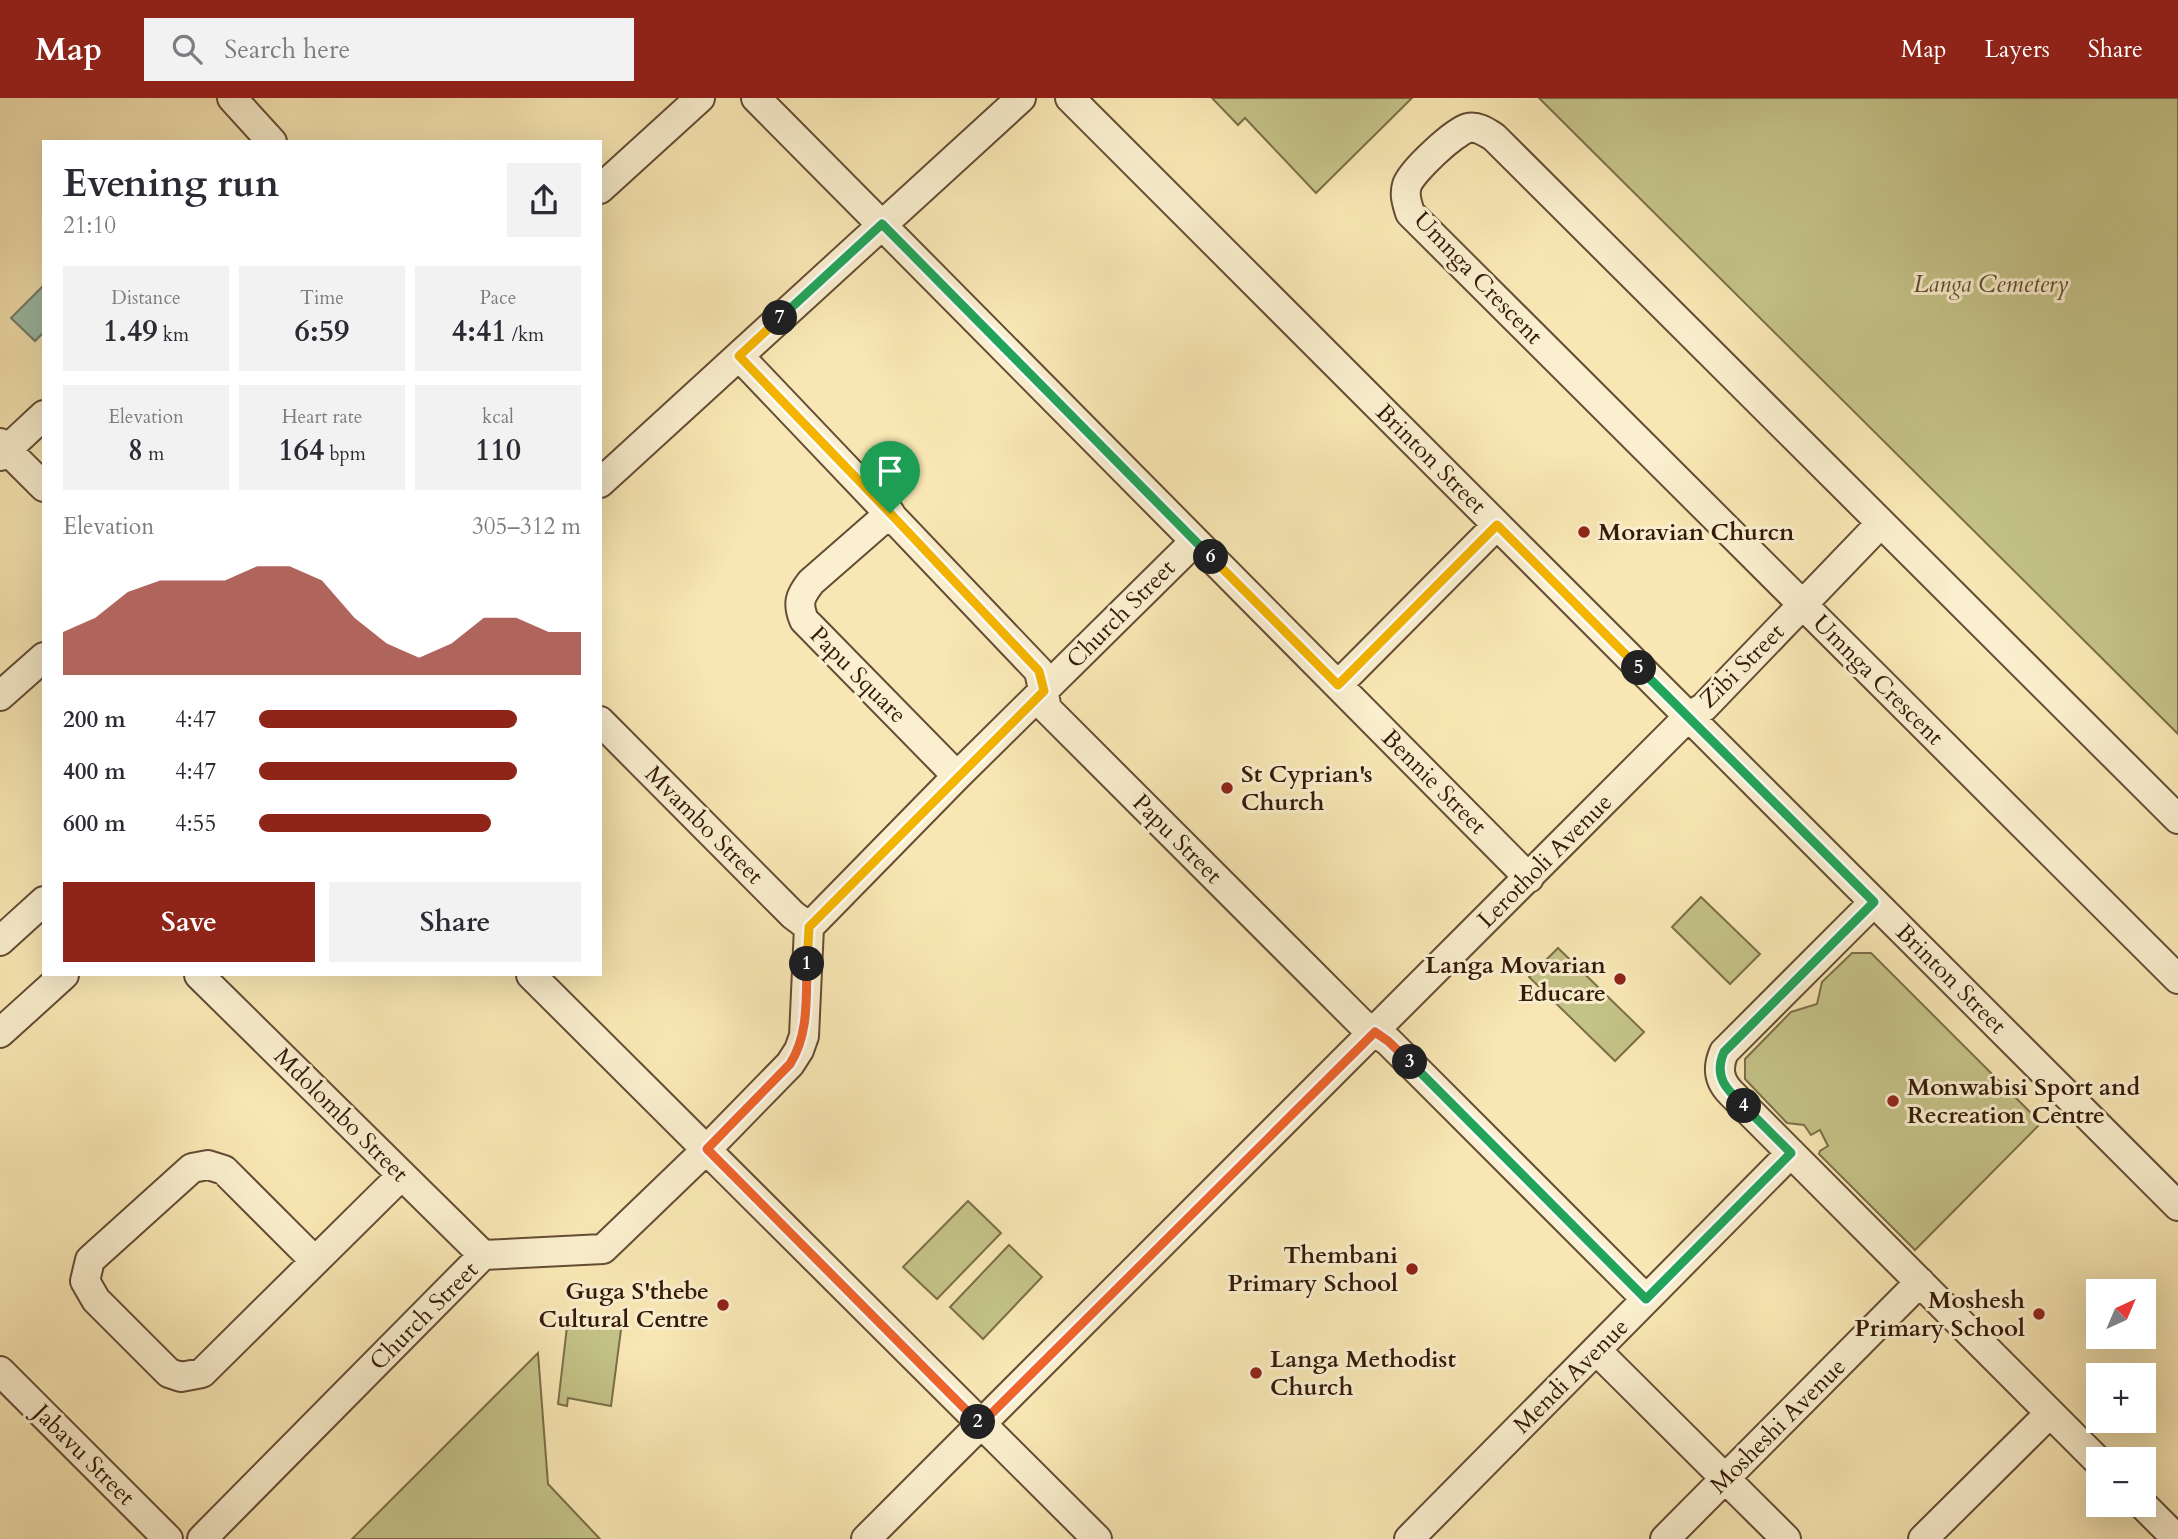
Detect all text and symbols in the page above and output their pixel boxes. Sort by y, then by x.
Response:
search box [144,18,634,81]
text: Map [35,27,102,72]
icon: search [168,30,206,68]
text: Search here [224,32,350,67]
text: Map [1901,33,1947,66]
text: Layers [1985,33,2050,66]
text: Share [2088,33,2143,66]
text: Evening run [63,158,279,210]
button: share [507,163,581,237]
street label: Umnga Crescent [1406,204,1550,352]
text: 21:10 [63,210,116,241]
park label: Langa Cemetery [1914,268,2069,301]
text: Distance [111,285,181,311]
text: Time [300,285,344,311]
text: Pace [480,285,516,311]
pin: 7 [762,300,798,336]
text: 7 [775,304,784,330]
text: 1.49 [103,311,158,352]
text: 6:59 [295,311,349,352]
text: 4:41 [452,311,507,352]
text: km [158,322,189,348]
text: /km [507,322,544,348]
street label: Brinton Street [1368,396,1494,522]
text: Elevation [108,404,184,430]
text: Heart rate [282,404,362,430]
text: kcal [482,404,514,430]
text: 8 [128,430,143,471]
text: 164 [278,430,324,471]
text: 110 [475,430,521,471]
text: m [143,441,164,467]
text: bpm [324,441,366,467]
pin [860,441,920,513]
icon: arrive [871,452,909,490]
text: Elevation [63,511,154,542]
text: 305–312 m [472,511,581,542]
place label: Moravian Churcn [1598,516,1795,549]
marker: Moravian Churcn [1576,524,1592,540]
pin: 6 [1194,540,1228,574]
text: 6 [1206,543,1215,569]
street label: Church Street [1059,552,1183,676]
street label: Umnga Crescent [1805,607,1951,753]
street label: Zibi Street [1692,616,1792,716]
street label: Papu Square [802,619,914,731]
pin: 5 [1622,650,1656,686]
text: 5 [1634,654,1643,680]
text: 200 m [63,704,126,735]
text: 4:47 [175,704,216,735]
street label: Bennie Street [1374,722,1494,842]
text: 400 m [63,756,126,787]
text: 4:47 [175,756,216,787]
street label: Mvambo Street [637,758,771,892]
place label: St Cyprian's Church [1241,758,1373,819]
marker: St Cyprian's Church [1219,780,1235,796]
street label: Lerotholi Avenue [1470,786,1620,936]
street label: Papu Street [1125,787,1230,892]
text: 600 m [63,808,126,839]
text: 4:55 [175,808,216,839]
button: Save [63,882,315,962]
button: Share [329,882,581,962]
street label: Brinton Street [1888,916,2014,1042]
pin: 1 [790,946,824,982]
place label: Langa Movarian Educare [1425,949,1607,1010]
text: 1 [802,950,811,976]
marker: Langa Movarian Educare [1612,971,1628,987]
street label: Mdolombo Street [266,1040,416,1190]
pin: 3 [1392,1044,1428,1080]
text: 3 [1405,1048,1414,1074]
place label: Monwabisi Sport and Recreation Centre [1907,1071,2140,1132]
pin: 4 [1726,1088,1762,1124]
text: 4 [1739,1092,1748,1118]
marker: Monwabisi Sport and Recreation Centre [1885,1093,1901,1109]
place label: Thembani Primary School [1227,1239,1398,1300]
street label: Church Street [362,1254,486,1378]
marker: Thembani Primary School [1404,1261,1420,1277]
place label: Guga S'thebe Cultural Centre [539,1275,709,1336]
north arrow [2086,1279,2156,1349]
map controls [2086,1279,2156,1517]
place label: Moshesh Primary School [1854,1284,2025,1345]
marker: Guga S'thebe Cultural Centre [715,1297,731,1313]
marker: Moshesh Primary School [2031,1306,2047,1322]
street label: Mendi Avenue [1506,1311,1636,1441]
place label: Langa Methodist Church [1270,1343,1456,1404]
street label: Mosheshi Avenue [1703,1351,1853,1501]
button: + [2086,1363,2156,1433]
marker: Langa Methodist Church [1248,1365,1264,1381]
street label: Jabavu Street [24,1395,142,1513]
pin: 2 [960,1404,996,1440]
text: 2 [973,1408,982,1434]
button: − [2086,1447,2156,1517]

